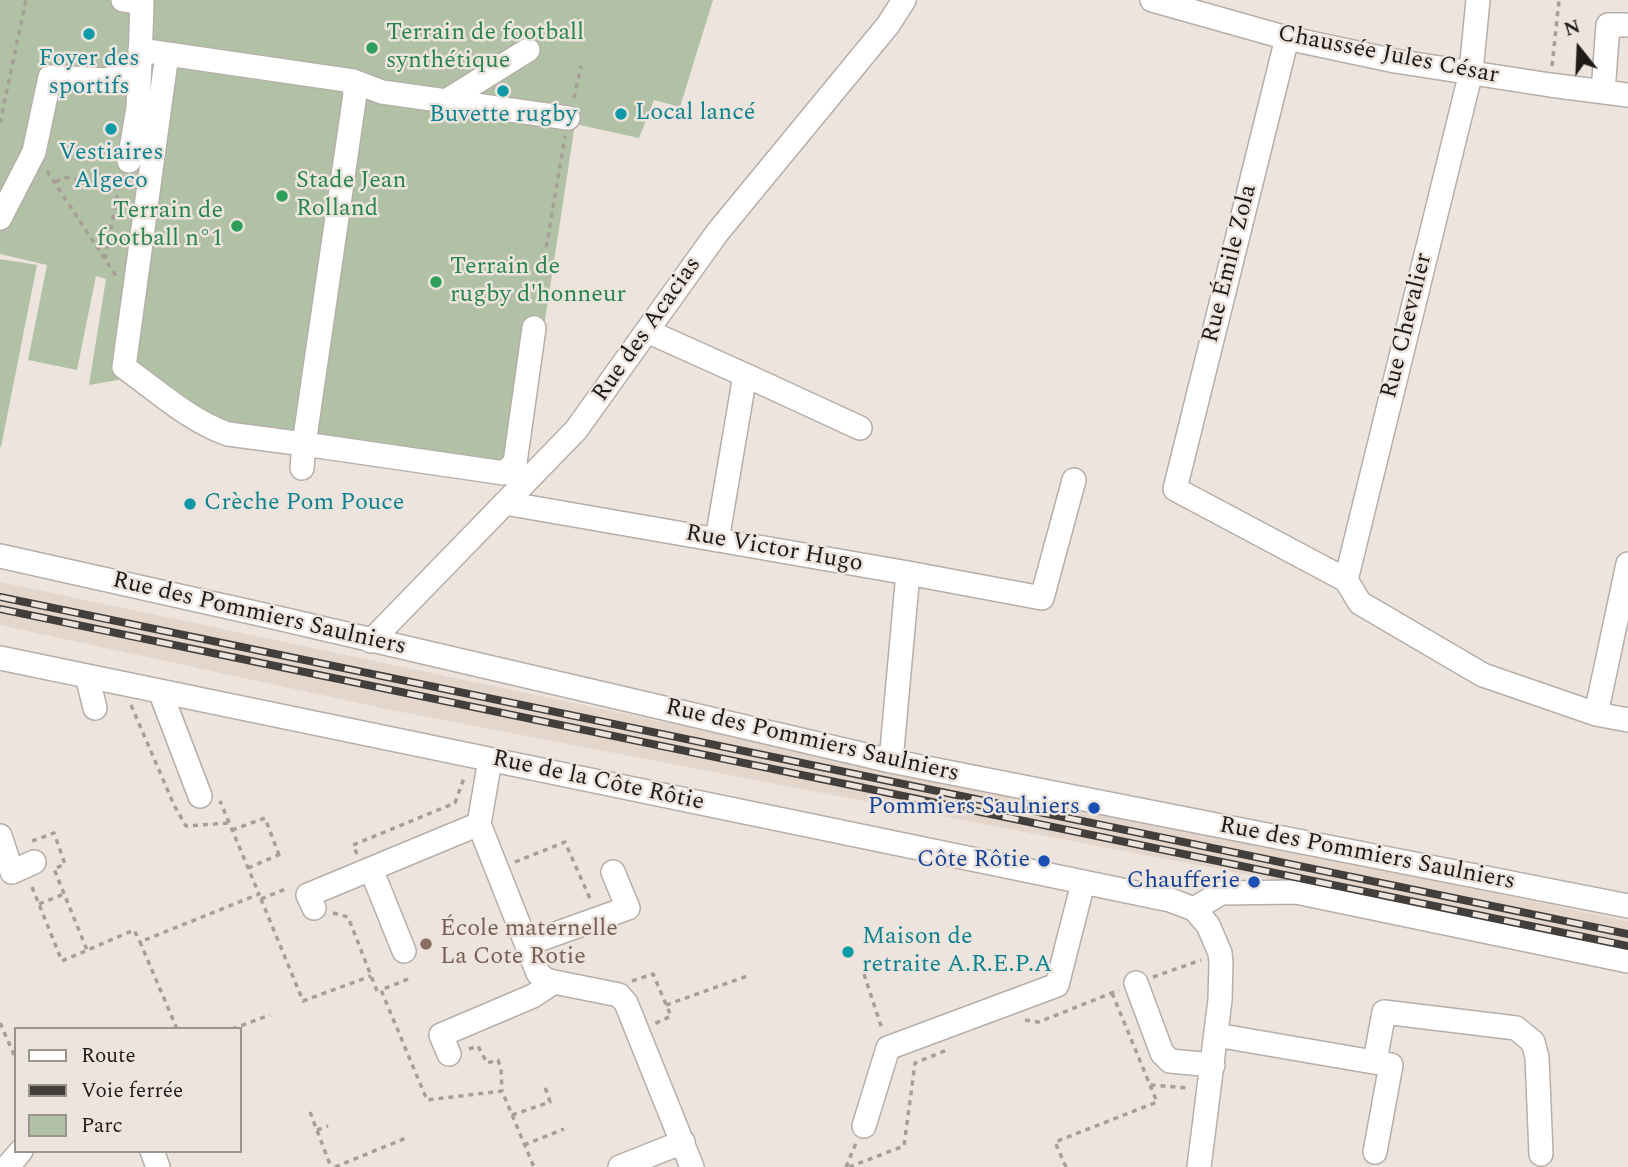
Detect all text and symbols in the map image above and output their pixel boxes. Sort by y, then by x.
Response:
text: N [1560,12,1584,45]
north arrow [1544,14,1614,84]
place label: Terrain de football synthétique [386,20,584,76]
street label: Chaussée Jules César [1275,20,1501,92]
marker: Foyer des sportifs [81,26,97,42]
marker: Terrain de football synthétique [364,40,380,56]
place label: Foyer des sportifs [38,46,140,102]
marker: Buvette rugby [495,83,511,99]
place label: Local lancé [635,100,755,128]
place label: Buvette rugby [429,102,577,130]
marker: Local lancé [613,106,629,122]
marker: Vestiaires Algeco [103,121,119,137]
place label: Vestiaires Algeco [58,140,164,196]
place label: Stade Jean Rolland [296,168,407,224]
street label: Rue Émile Zola [1197,182,1265,346]
marker: Stade Jean Rolland [274,188,290,204]
place label: Terrain de football n°1 [97,198,223,254]
marker: Terrain de football n°1 [229,218,245,234]
street label: Rue Chevalier [1376,250,1440,402]
street label: Rue des Acacias [587,252,709,408]
place label: Terrain de rugby d'honneur [450,254,626,310]
marker: Terrain de rugby d'honneur [428,274,444,290]
place label: Crèche Pom Pouce [204,490,404,518]
marker: Crèche Pom Pouce [182,496,198,512]
street label: Rue Victor Hugo [683,520,865,580]
street label: Rue des Pommiers Saulniers [109,567,409,663]
street label: Rue des Pommiers Saulniers [662,694,962,790]
street label: Rue de la Côte Rôtie [490,745,706,819]
place label: Pommiers Saulniers [868,794,1080,822]
marker: Pommiers Saulniers [1086,800,1102,816]
street label: Rue des Pommiers Saulniers [1217,812,1517,898]
place label: Côte Rôtie [917,847,1030,875]
marker: Côte Rôtie [1036,853,1052,869]
place label: Chaufferie [1127,868,1240,896]
marker: Chaufferie [1246,874,1262,890]
place label: École maternelle La Cote Rotie [440,916,618,972]
place label: Maison de retraite A.R.E.P.A [862,924,1052,980]
marker: École maternelle La Cote Rotie [418,936,434,952]
marker: Maison de retraite A.R.E.P.A [840,944,856,960]
legend [14,1027,242,1153]
text: Route [81,1040,136,1072]
text: Voie ferrée [81,1075,183,1107]
text: Parc [81,1110,123,1142]

